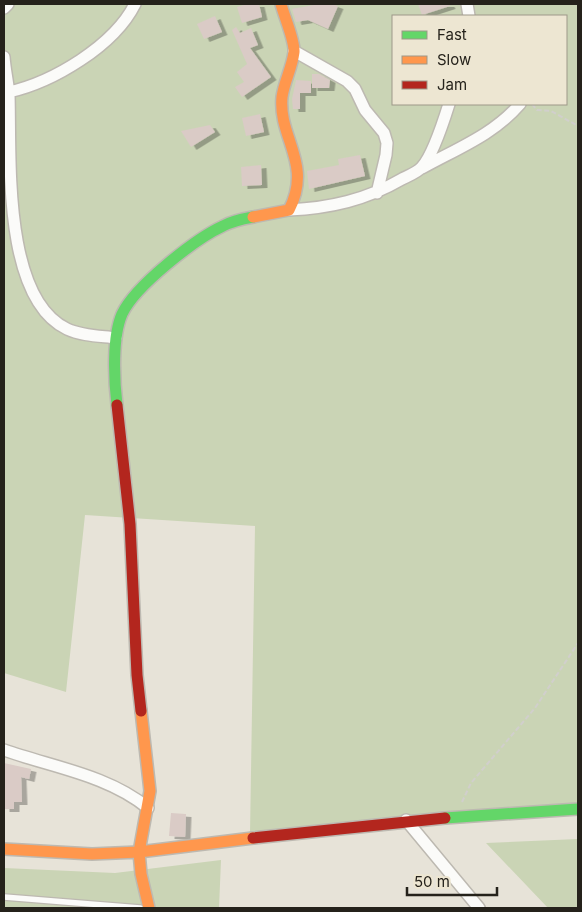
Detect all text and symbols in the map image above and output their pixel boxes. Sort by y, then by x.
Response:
legend [392,15,567,105]
text: Fast [437,25,467,44]
text: Slow [437,50,471,69]
text: Jam [437,75,467,94]
scale bar [407,864,497,896]
text: 50 m [414,872,450,891]

